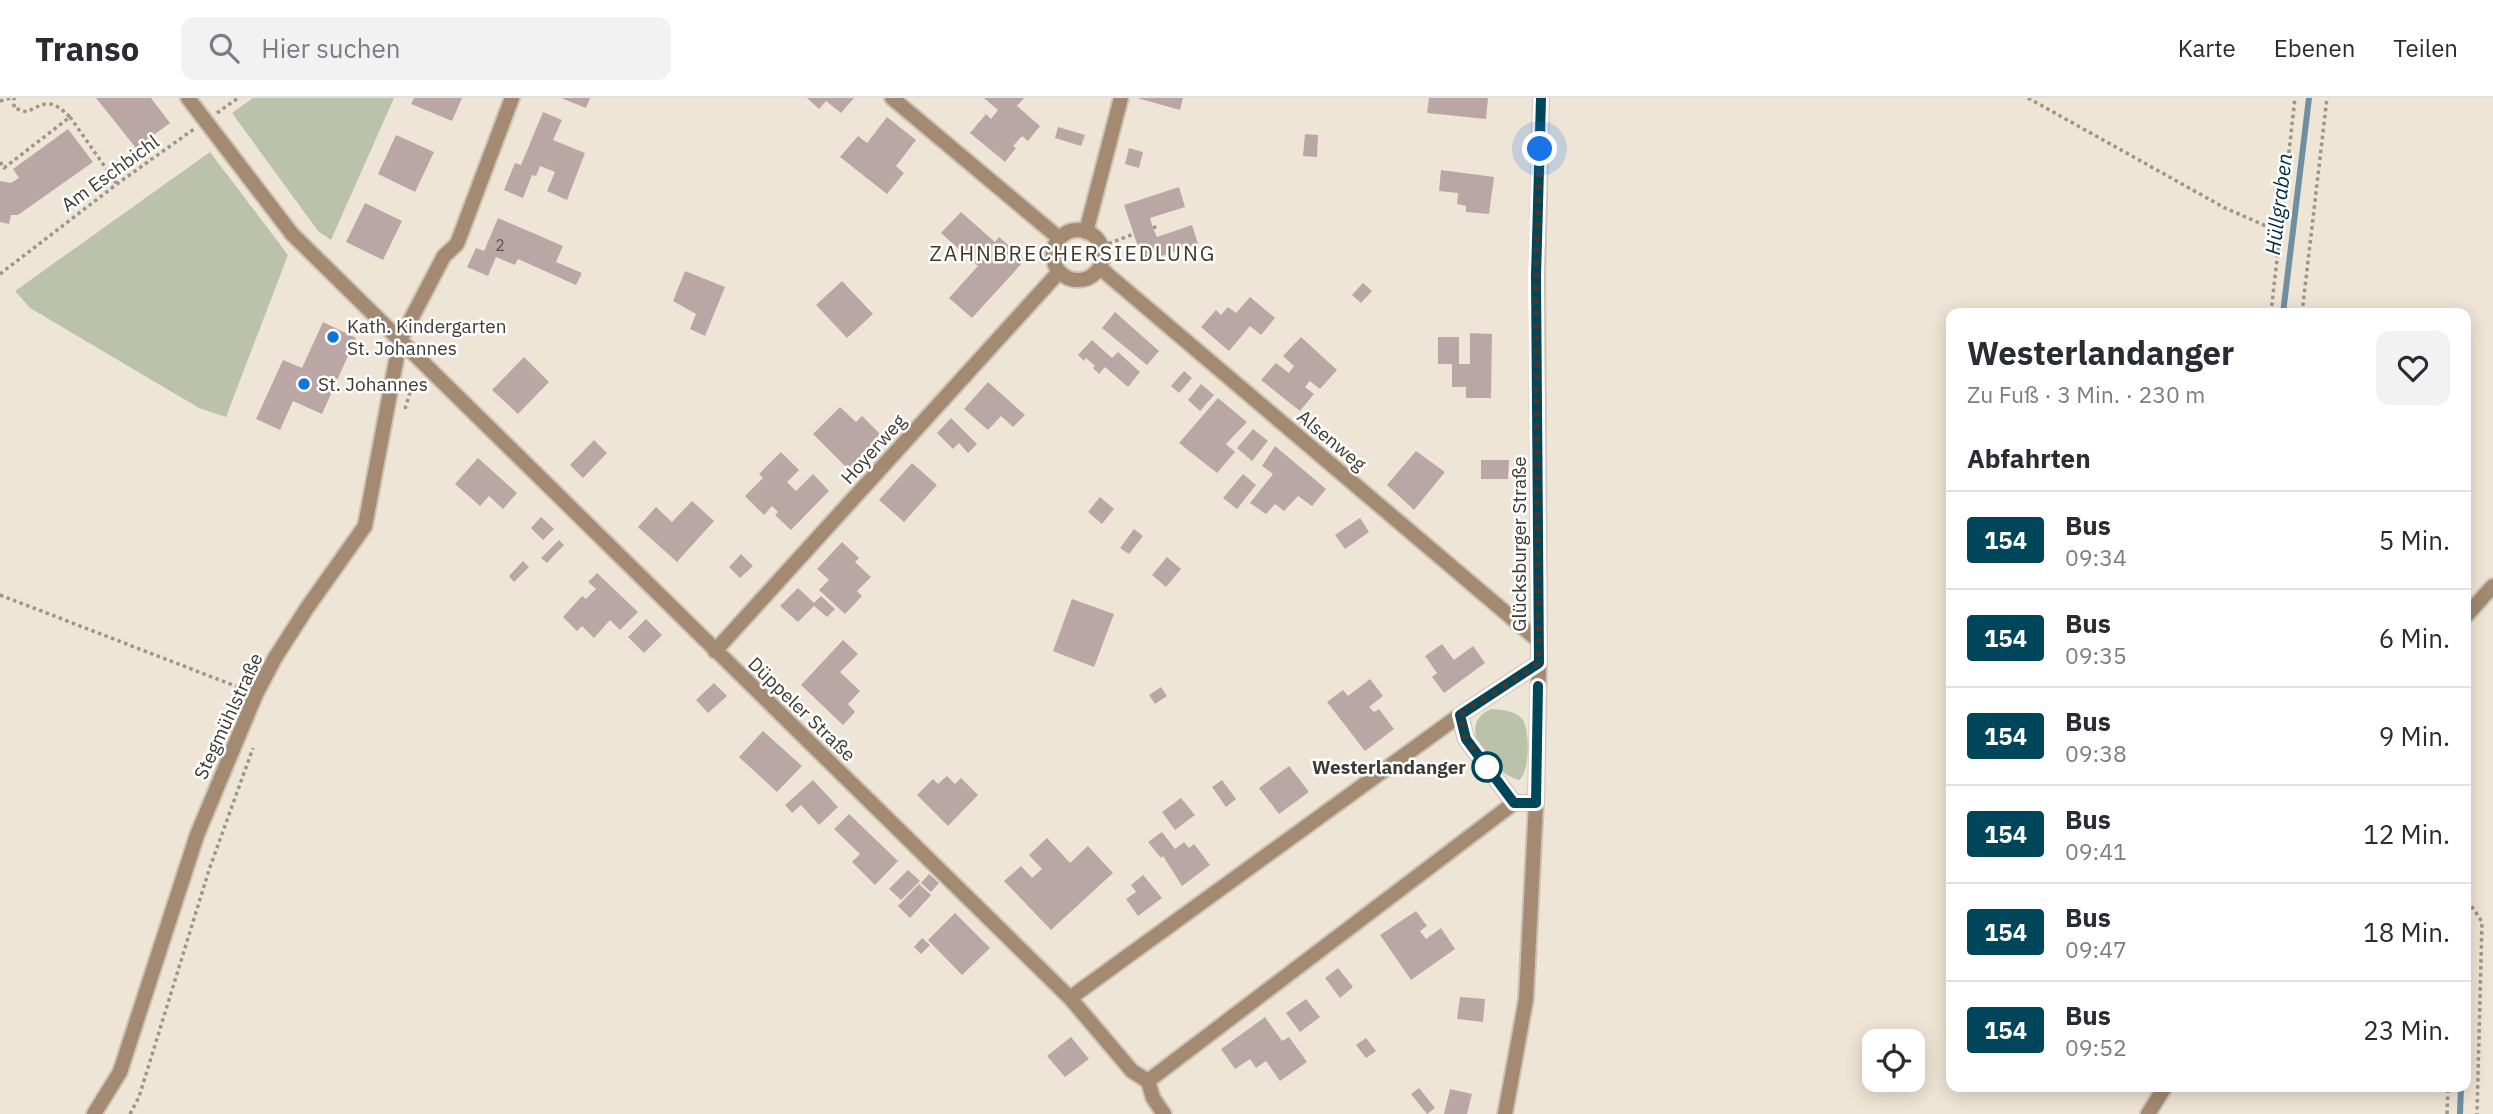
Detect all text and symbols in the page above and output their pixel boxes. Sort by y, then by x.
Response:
search box [181,17,671,80]
text: Transo [35,27,139,70]
icon: search [205,29,243,67]
text: Hier suchen [261,31,401,65]
text: Karte [2178,32,2236,64]
text: Ebenen [2274,32,2355,64]
text: Teilen [2393,32,2458,64]
street label: Am Eschbichl [56,129,164,217]
your location [1522,131,1557,166]
water label: Hüllgraben [2258,152,2298,256]
house number: 2 [495,235,505,255]
district label: ZAHNBRECHERSIEDLUNG [930,239,1216,267]
place label: Kath. Kindergarten St. Johannes [347,314,507,360]
marker: Kath. Kindergarten St. Johannes [325,329,341,345]
text: Westerlandanger [1967,331,2234,374]
button: heart [2376,331,2450,405]
place label: St. Johannes [318,372,428,396]
marker: St. Johannes [296,376,312,392]
text: Zu Fuß · 3 Min. · 230 m [1967,379,2205,409]
street label: Alsenweg [1293,404,1371,476]
street label: Hoyerweg [835,409,911,489]
text: Abfahrten [1967,441,2091,475]
street label: Glücksburger Straße [1507,456,1531,632]
text: Bus [2065,508,2111,542]
text: 5 Min. [2379,523,2450,557]
text: 154 [1984,524,2027,556]
text: 09:34 [2065,542,2127,572]
text: Bus [2065,606,2111,640]
text: 6 Min. [2379,621,2450,655]
text: 154 [1984,622,2027,654]
text: 09:35 [2065,640,2127,670]
street label: Stegmühlstraße [188,649,268,783]
street label: Düppeler Straße [743,652,861,766]
text: Bus [2065,704,2111,738]
text: 9 Min. [2379,719,2450,753]
text: 154 [1984,720,2027,752]
text: 09:38 [2065,738,2127,768]
marker: Westerlandanger [1472,752,1502,782]
place label: Westerlandanger [1312,755,1466,779]
text: Bus [2065,802,2111,836]
text: 12 Min. [2363,817,2450,851]
text: 154 [1984,818,2027,850]
text: 09:41 [2065,836,2127,866]
text: Bus [2065,900,2111,934]
text: 18 Min. [2363,915,2450,949]
text: 154 [1984,916,2027,948]
text: 09:47 [2065,934,2127,964]
text: Bus [2065,998,2111,1032]
text: 23 Min. [2363,1013,2450,1047]
text: 154 [1984,1014,2027,1046]
map controls [1862,1029,1925,1092]
button: locate [1862,1029,1925,1092]
text: 09:52 [2065,1032,2127,1062]

